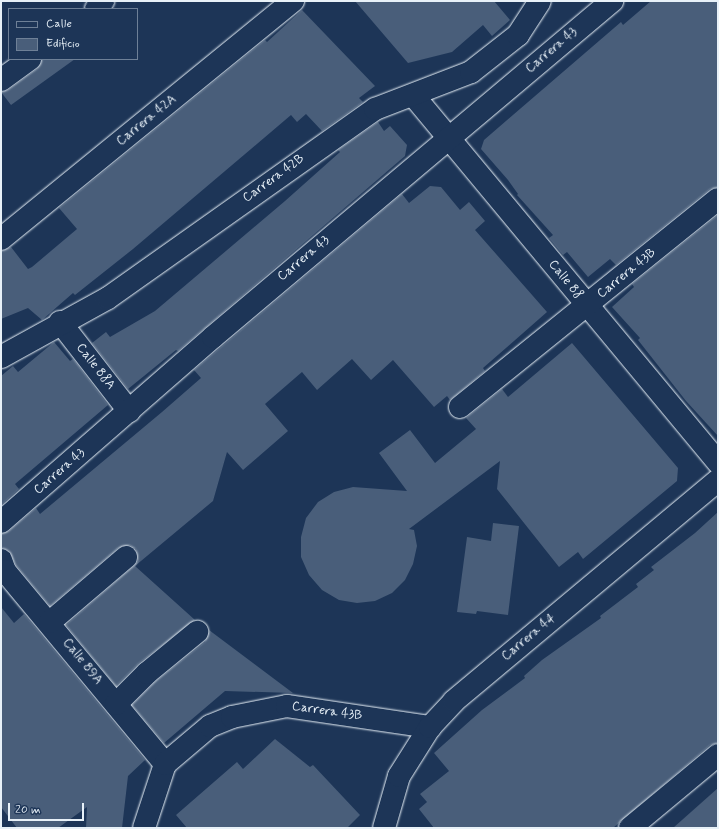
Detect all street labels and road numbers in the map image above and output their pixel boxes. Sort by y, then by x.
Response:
street label: Carrera 43 [523,25,581,77]
street label: Carrera 42A [114,92,180,150]
street label: Carrera 42B [240,151,308,207]
street label: Carrera 43 [275,233,333,285]
street label: Carrera 43B [595,246,659,302]
street label: Calle 88 [544,257,586,303]
street label: Calle 88A [72,341,118,393]
street label: Carrera 43 [31,446,89,498]
street label: Carrera 44 [499,611,559,665]
street label: Calle 89A [59,636,105,688]
street label: Carrera 43B [291,699,363,725]

